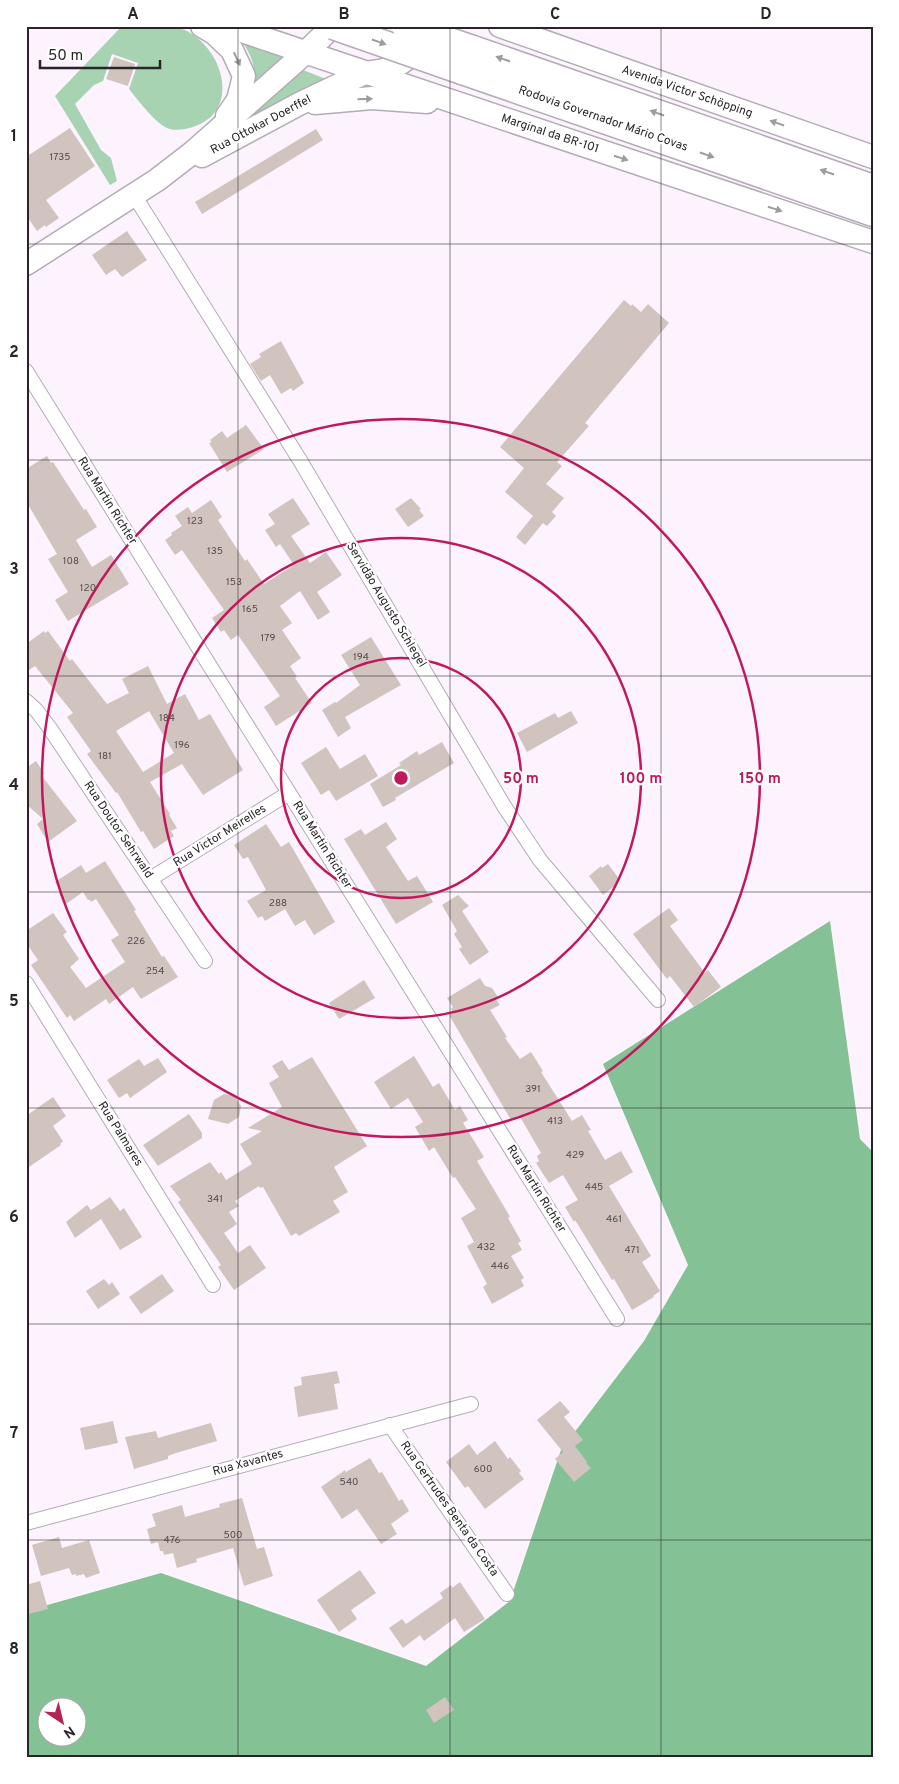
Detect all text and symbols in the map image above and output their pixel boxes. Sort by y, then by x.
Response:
text: A [127,5,139,25]
text: B [338,5,350,25]
text: C [550,5,560,25]
text: D [760,5,772,25]
scale bar [40,38,160,70]
one-way arrow [372,38,387,46]
text: 50 m [48,47,83,66]
one-way arrow [233,52,241,66]
one-way arrow [495,55,510,63]
street label: Avenida Victor Schöpping [619,62,755,122]
street label: Rodovia Governador Mário Covas [516,82,690,156]
street label: Rua Ottokar Doerffel [208,92,314,158]
one-way arrow [357,95,373,103]
one-way arrow [649,109,664,116]
street label: Marginal da BR-101 [499,111,601,157]
one-way arrow [769,119,784,127]
text: 1 [11,127,17,147]
house number: 1735 [50,151,71,164]
one-way arrow [699,152,714,159]
one-way arrow [614,154,629,162]
one-way arrow [819,167,834,175]
one-way arrow [768,206,783,213]
text: 2 [9,343,19,363]
street label: Rua Martin Richter [74,454,141,548]
house number: 123 [187,515,203,528]
street label: Servidão Augusto Schlegel [342,540,430,670]
house number: 135 [207,545,223,558]
house number: 108 [63,555,79,568]
text: 3 [9,560,19,580]
house number: 153 [226,576,242,589]
house number: 120 [80,582,96,595]
house number: 165 [242,603,258,616]
house number: 179 [261,632,275,645]
house number: 194 [353,651,369,664]
house number: 184 [159,712,175,725]
house number: 196 [174,739,190,752]
house number: 181 [98,750,112,763]
centre of rings [392,769,410,787]
text: 50 m [503,770,539,789]
text: 100 m [620,770,662,789]
text: 150 m [739,770,781,789]
text: 4 [9,776,19,796]
street label: Rua Doutor Sehrwald [80,778,156,882]
street label: Rua Martin Richter [289,798,356,892]
street label: Rua Victor Meirelles [170,801,270,871]
house number: 288 [269,897,287,910]
house number: 226 [127,935,145,948]
house number: 254 [146,965,164,978]
text: 5 [9,992,19,1012]
house number: 391 [525,1083,541,1096]
street label: Rua Palmares [94,1099,146,1169]
house number: 413 [547,1115,563,1128]
street label: Rua Martin Richter [503,1142,570,1236]
house number: 429 [566,1149,584,1162]
house number: 445 [585,1181,603,1194]
house number: 341 [207,1193,223,1206]
text: 6 [9,1208,19,1228]
house number: 461 [606,1213,622,1226]
house number: 432 [477,1241,495,1254]
house number: 471 [624,1244,640,1257]
house number: 446 [491,1260,509,1273]
text: 7 [10,1424,18,1444]
street label: Rua Gertrudes Benta da Costa [396,1438,502,1580]
street label: Rua Xavantes [211,1446,285,1480]
house number: 600 [474,1463,492,1476]
house number: 540 [339,1476,359,1489]
house number: 500 [224,1529,242,1542]
house number: 476 [164,1534,180,1547]
text: 8 [9,1640,19,1660]
north arrow [38,1696,88,1746]
text: N [60,1722,78,1741]

